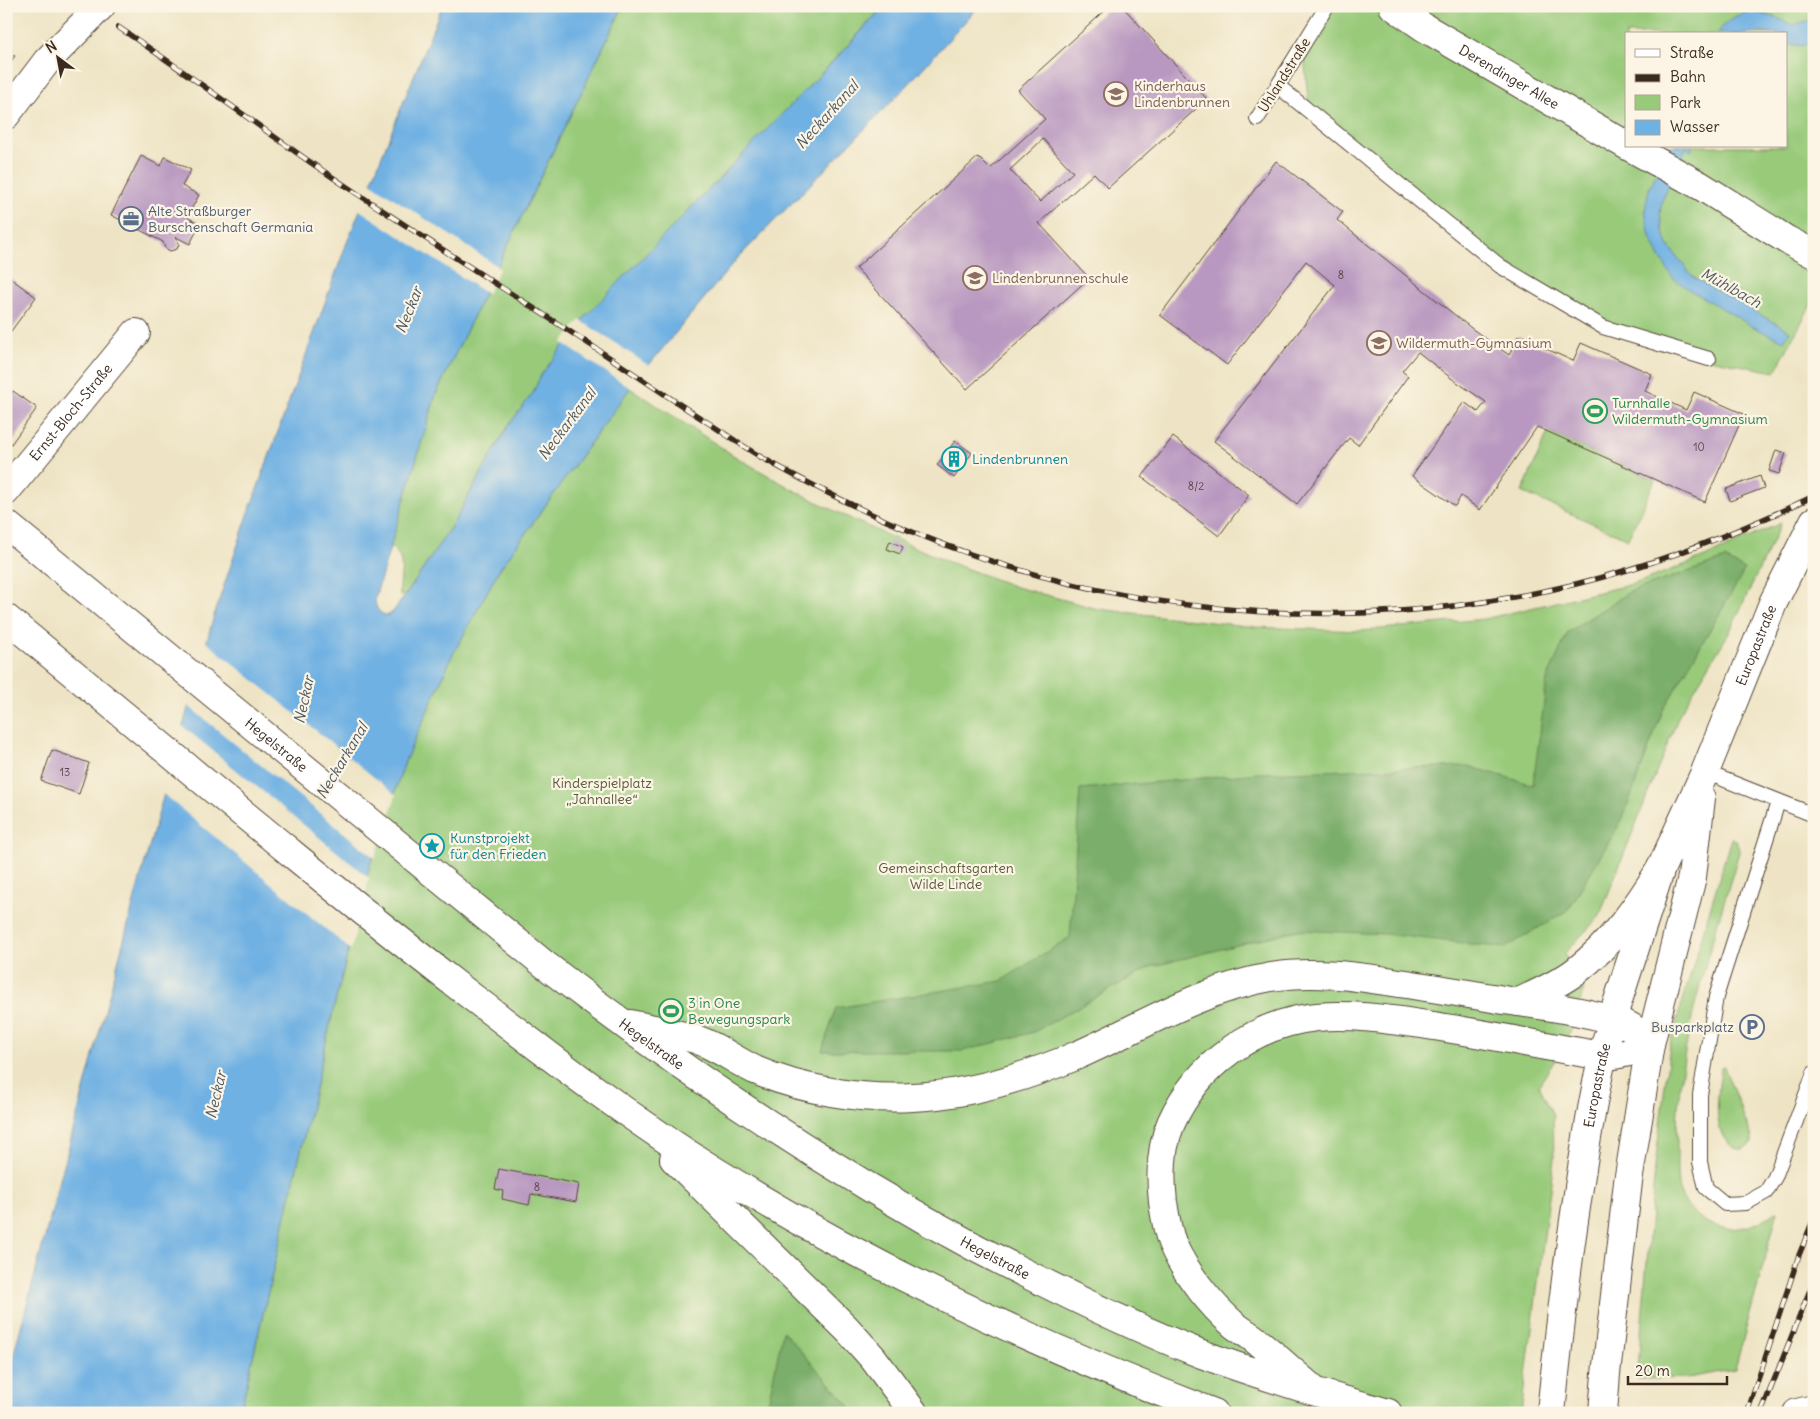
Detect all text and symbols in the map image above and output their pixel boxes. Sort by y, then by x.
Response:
north arrow [32,32,82,82]
legend [1625,32,1788,148]
street label: Uhlandstraße [1254,34,1314,116]
text: N [42,37,60,57]
street label: Derendinger Allee [1456,41,1562,113]
text: Straße [1670,43,1714,62]
text: Bahn [1670,67,1706,86]
water label: Neckarkanal [791,75,864,153]
place label: Kinderhaus Lindenbrunnen [1134,77,1230,111]
school or university icon: Kinderhaus Lindenbrunnen [1103,81,1129,107]
text: Park [1670,93,1701,112]
text: Wasser [1670,117,1720,136]
place label: Alte Straßburger Burschenschaft Germania [148,202,313,236]
office icon: Alte Straßburger Burschenschaft Germania [118,206,144,232]
water label: Mühlbach [1698,263,1765,312]
school or university icon: Lindenbrunnenschule [962,265,988,291]
house number: 8 [1338,268,1344,282]
place label: Lindenbrunnenschule [992,269,1129,287]
water label: Neckar [391,282,427,336]
school or university icon: Wildermuth-Gymnasium [1366,330,1392,356]
place label: Wildermuth-Gymnasium [1396,334,1552,352]
street label: Ernst-Bloch-Straße [26,360,116,465]
water label: Neckarkanal [533,382,601,463]
place label: Turnhalle Wildermuth-Gymnasium [1612,394,1768,428]
sports icon: Turnhalle Wildermuth-Gymnasium [1582,398,1608,424]
house number: 10 [1693,440,1705,454]
building icon: Lindenbrunnen [941,446,967,472]
place label: Lindenbrunnen [972,450,1068,468]
house number: 8/2 [1188,479,1204,493]
street label: Europastraße [1732,602,1780,688]
water label: Neckar [289,673,318,725]
street label: Hegelstraße [241,714,311,776]
water label: Neckarkanal [312,717,373,802]
house number: 13 [60,765,70,779]
park label: Kinderspielplatz „Jahnallee“ [552,774,652,808]
place label: Kunstprojekt für den Frieden [450,829,547,863]
place icon: Kunstprojekt für den Frieden [419,833,445,859]
park label: Gemeinschaftsgarten Wilde Linde [878,859,1014,893]
place label: 3 in One Bewegungspark [688,994,790,1028]
sports icon: 3 in One Bewegungspark [658,998,684,1024]
parking icon: Busparkplatz [1739,1014,1765,1040]
street label: Hegelstraße [615,1015,688,1073]
place label: Busparkplatz [1651,1018,1734,1036]
street label: Europastraße [1580,1041,1614,1129]
water label: Neckar [201,1067,231,1121]
house number: 8 [534,1180,540,1194]
street label: Hegelstraße [957,1232,1033,1283]
scale bar [1628,1354,1726,1386]
text: 20 m [1635,1361,1670,1380]

